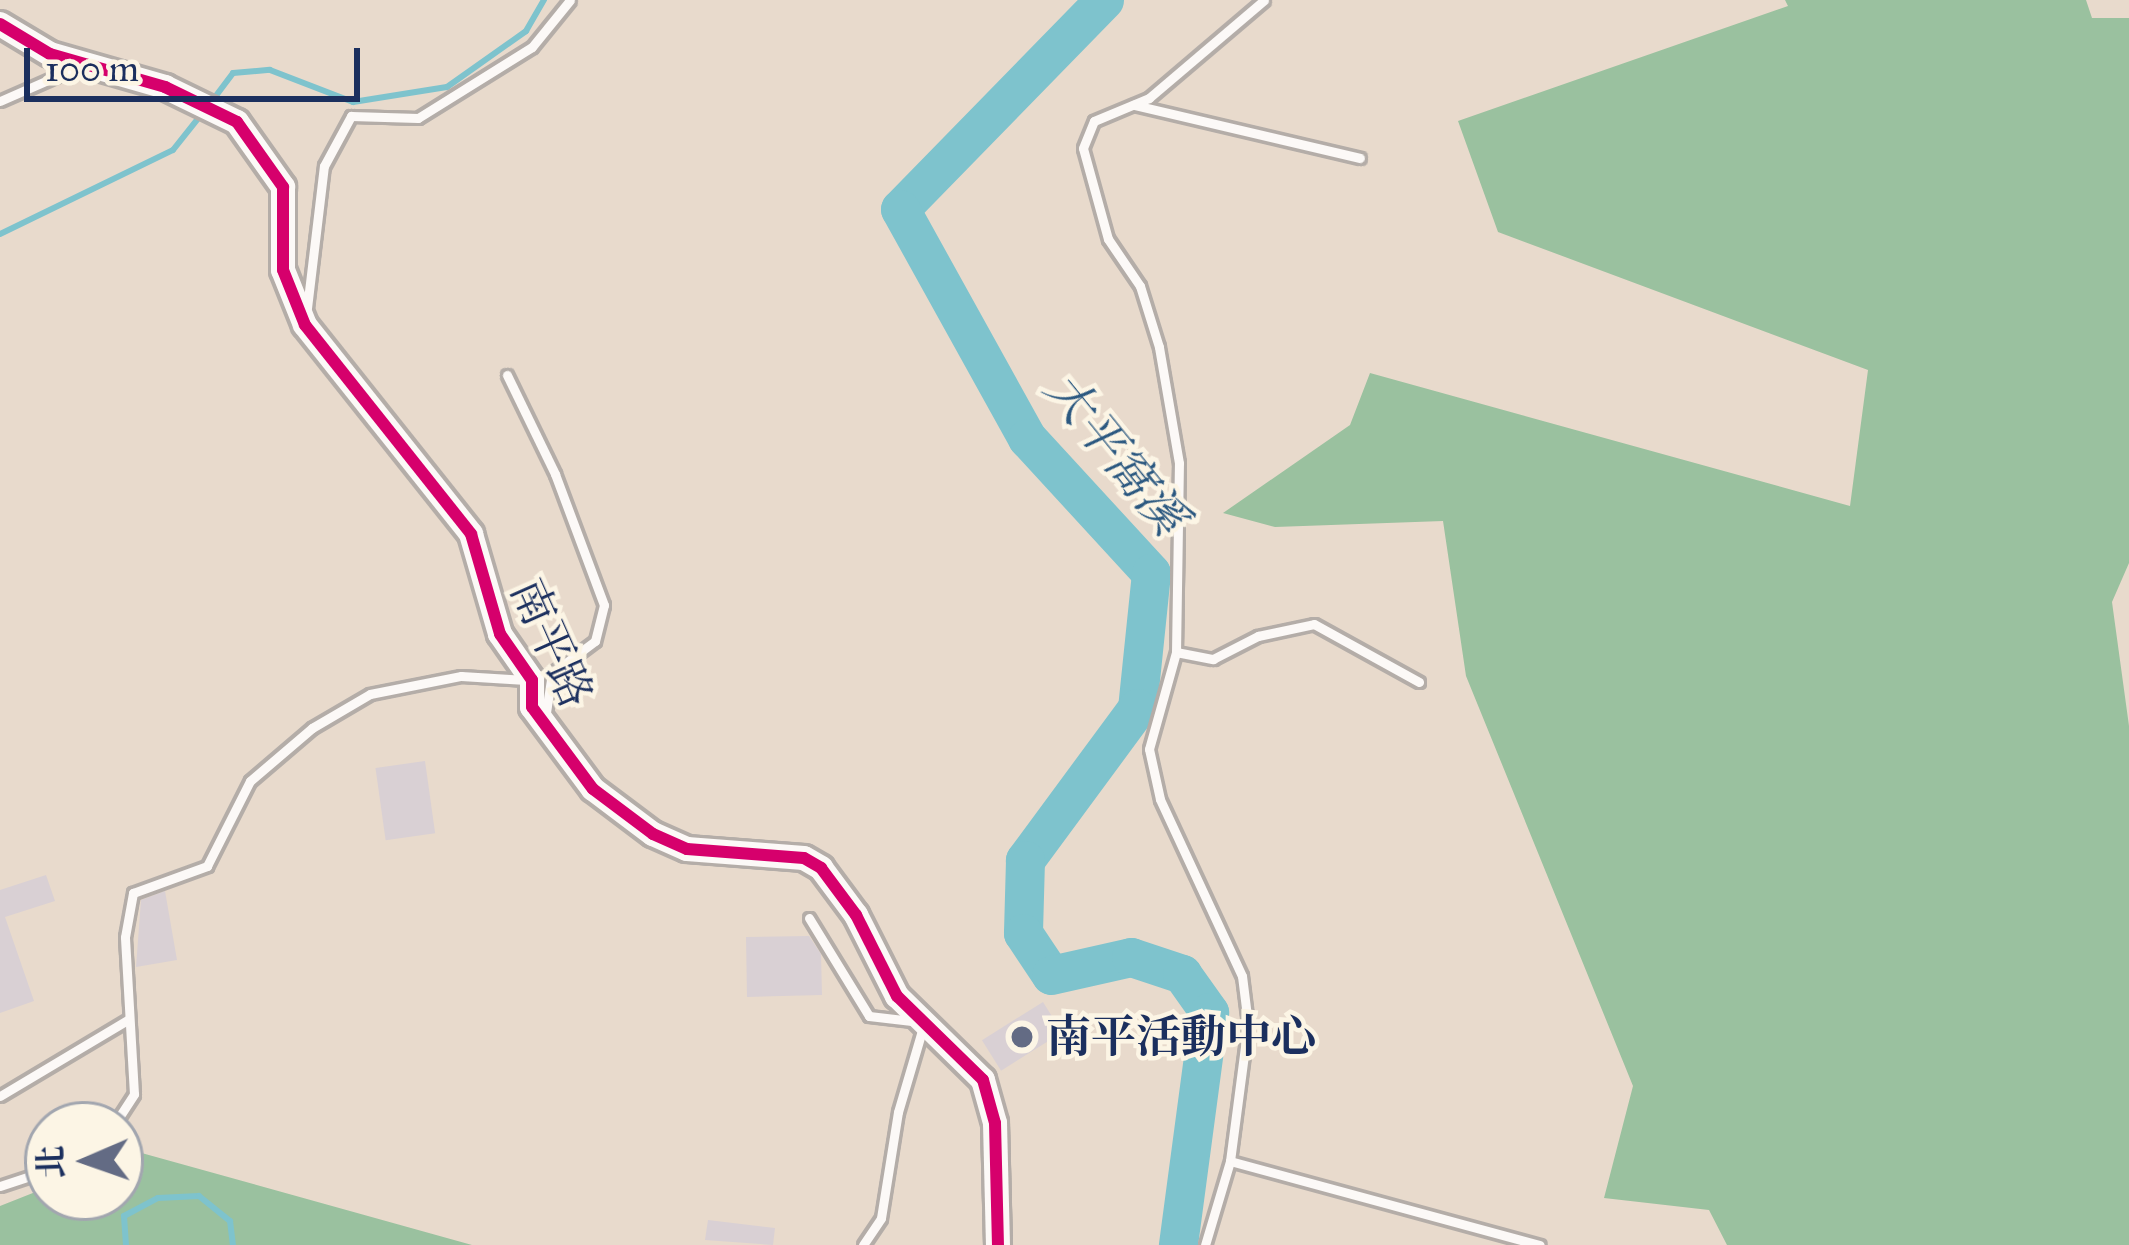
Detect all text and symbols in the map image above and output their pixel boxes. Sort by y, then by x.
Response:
scale bar [30,24,366,98]
text: 100 m [45,47,139,91]
water label: 大平窩溪 [1033,360,1199,546]
street label: 南平路 [500,570,604,716]
place label: 南平活動中心 [1046,1010,1316,1064]
marker: 南平活動中心 [1009,1024,1035,1050]
north arrow [24,1101,144,1221]
text: 北 [30,1145,72,1179]

